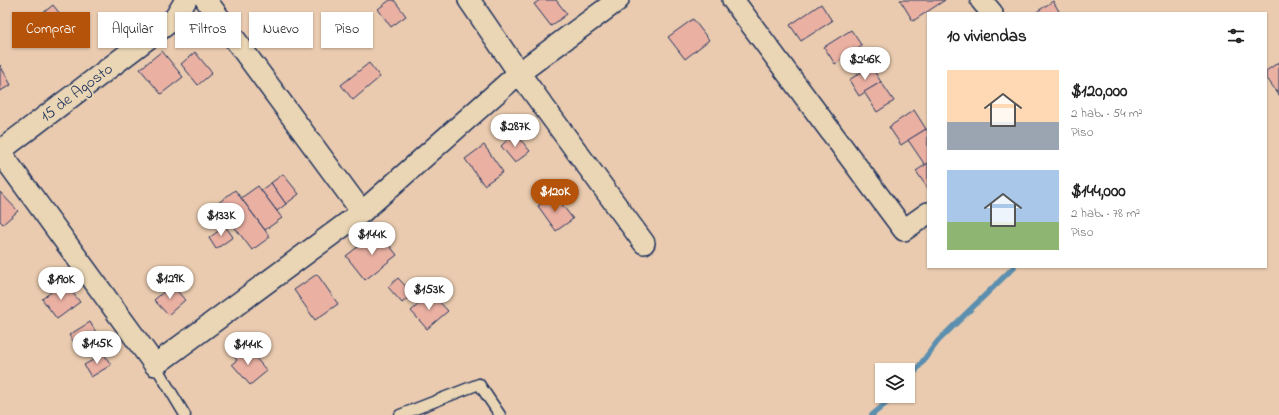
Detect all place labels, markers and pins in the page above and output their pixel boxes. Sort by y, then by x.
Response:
pin: $246K [837,47,893,81]
pin: $287K [487,114,543,148]
pin: $120K [527,179,583,213]
pin: $133K [193,203,249,237]
pin: $144K [344,222,400,256]
pin: $129K [142,266,198,300]
pin: $190K [33,267,89,301]
pin: $153K [401,277,457,311]
pin: $145K [69,331,125,365]
pin: $144K [220,332,276,366]

